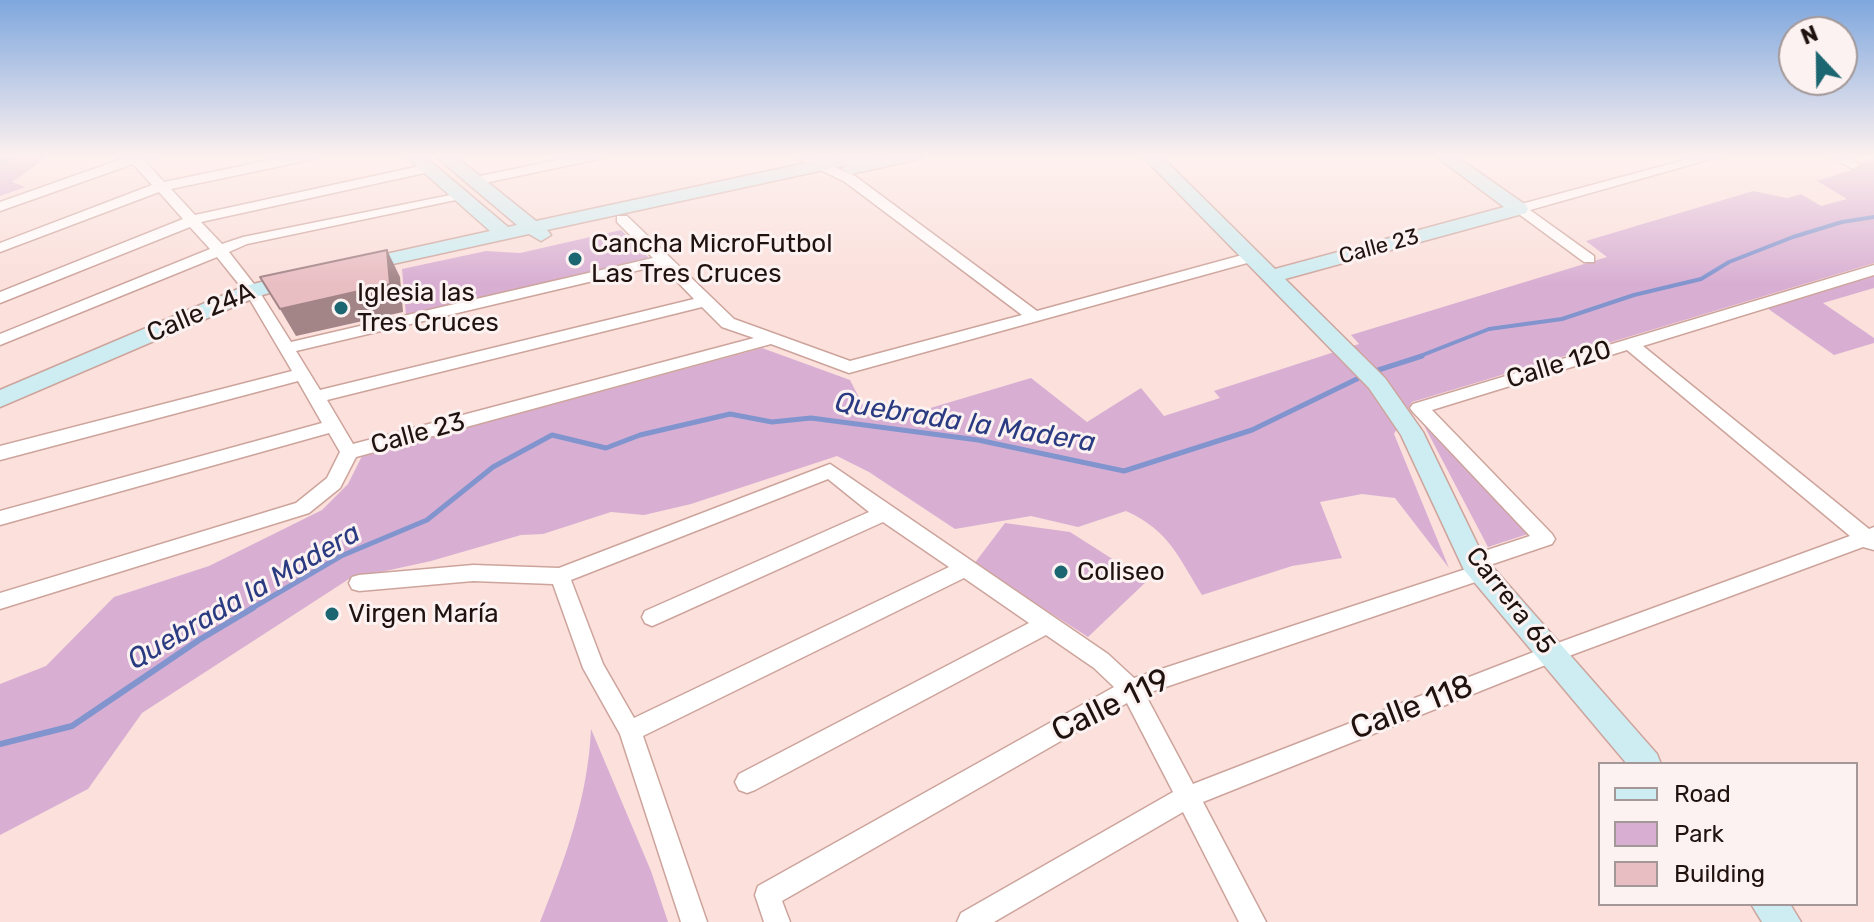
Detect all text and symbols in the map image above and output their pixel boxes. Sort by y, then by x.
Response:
north arrow [1778,16,1858,96]
text: N [1797,20,1822,51]
street label: Calle 23 [1336,224,1422,270]
place label: Cancha MicroFutbol Las Tres Cruces [591,228,833,290]
marker: Cancha MicroFutbol Las Tres Cruces [566,250,584,268]
street label: Calle 24A [143,276,259,350]
place label: Iglesia las Tres Cruces [357,277,499,338]
marker: Iglesia las Tres Cruces [332,299,350,317]
street label: Calle 120 [1503,334,1615,396]
water label: Quebrada la Madera [832,386,1098,460]
street label: Calle 23 [368,406,468,462]
water label: Quebrada la Madera [121,517,367,677]
street label: Carrera 65 [1459,541,1561,661]
place label: Coliseo [1077,556,1165,588]
marker: Coliseo [1052,563,1070,581]
place label: Virgen María [348,598,499,630]
marker: Virgen María [323,605,341,623]
street label: Calle 119 [1046,661,1176,751]
street label: Calle 118 [1345,667,1479,749]
legend [1598,762,1858,906]
text: Road [1674,780,1731,808]
text: Park [1674,820,1724,848]
text: Building [1674,860,1765,888]

